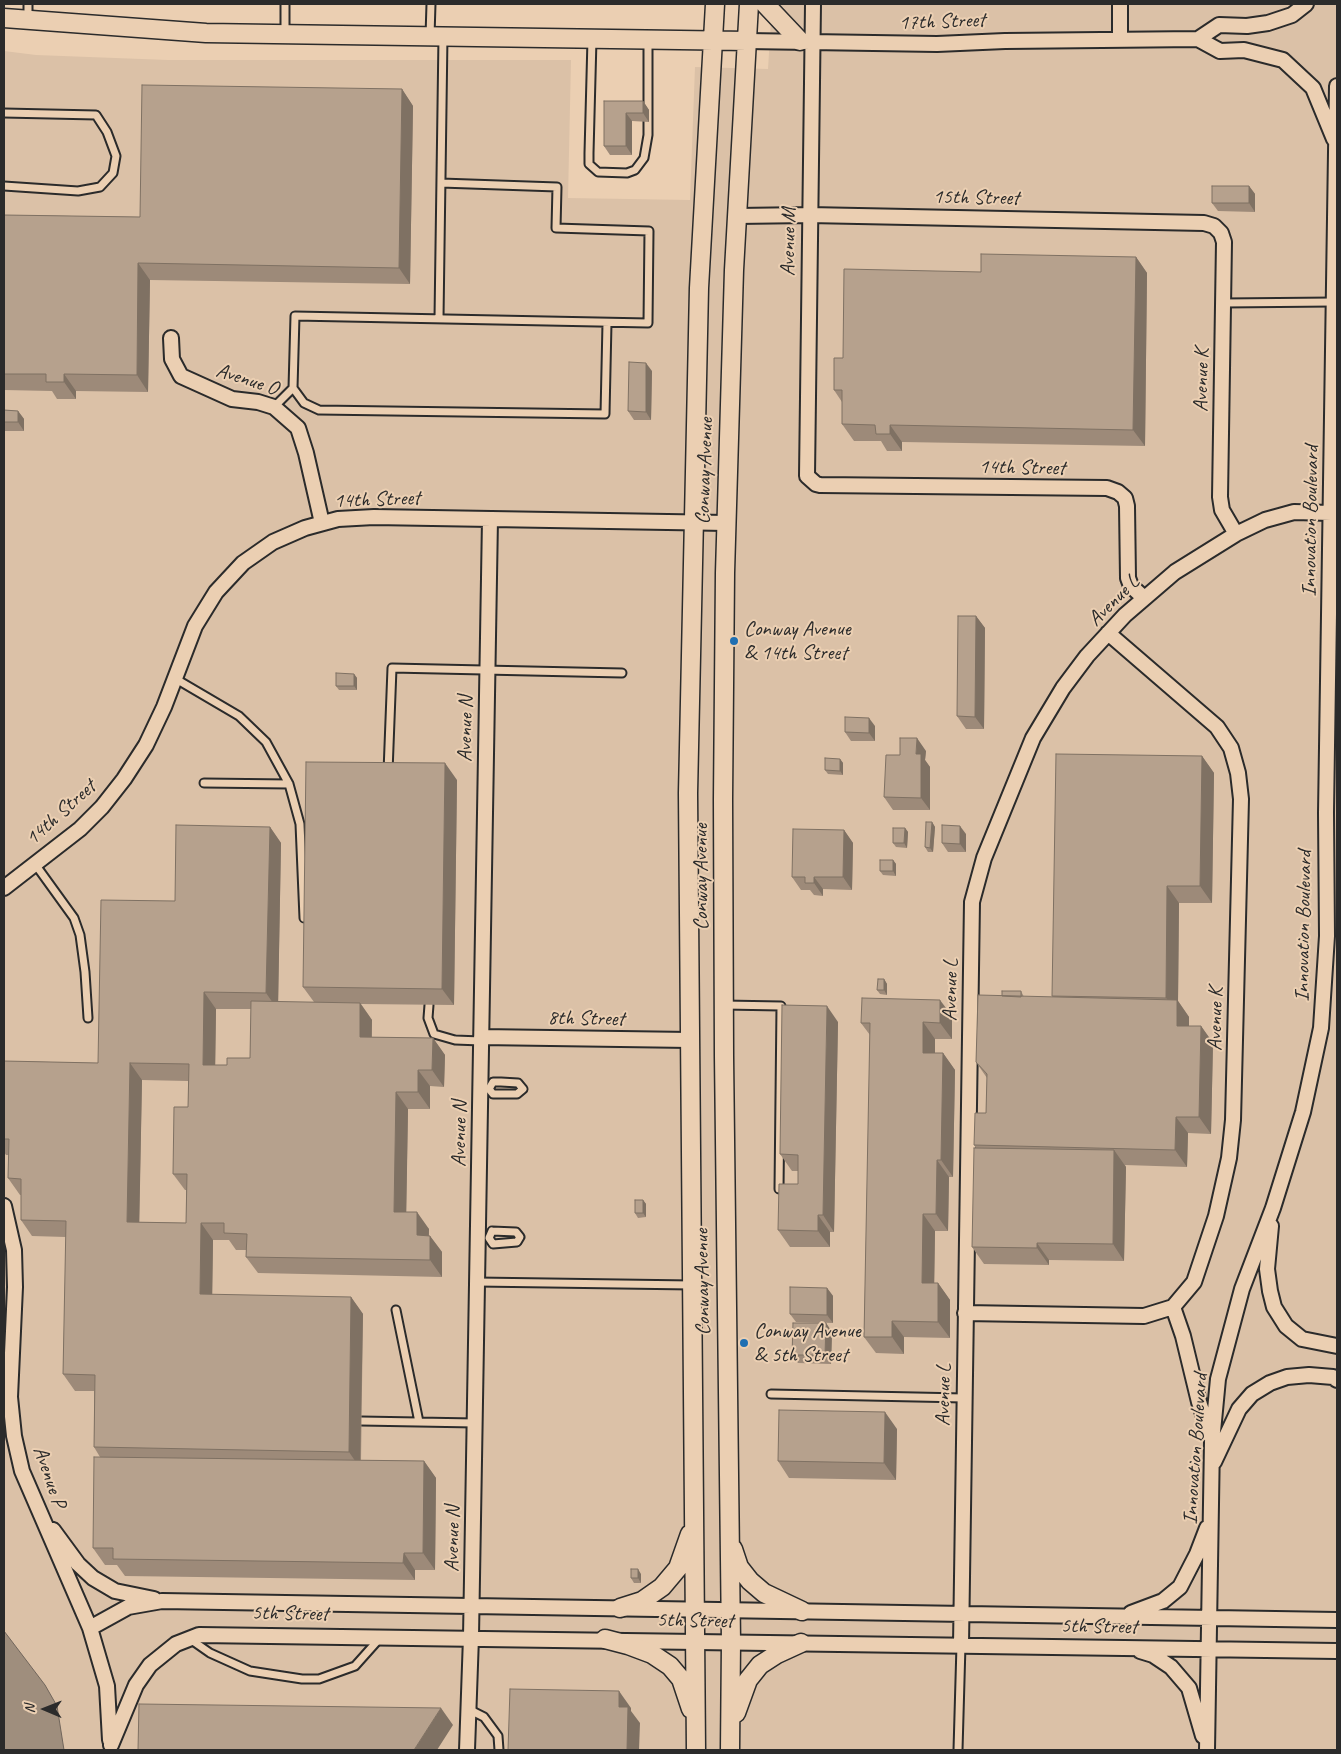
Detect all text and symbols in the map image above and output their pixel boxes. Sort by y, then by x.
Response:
street label: 17th Street [898,8,986,36]
street label: 15th Street [933,185,1019,211]
street label: Avenue M [776,208,802,276]
street label: Avenue K [1189,348,1215,412]
street label: Avenue O [213,358,281,402]
street label: Conway Avenue [691,417,719,525]
street label: Innovation Boulevard [1297,445,1325,597]
street label: 14th Street [979,455,1065,481]
street label: 14th Street [333,486,421,514]
street label: Avenue L [1083,570,1145,632]
place label: Conway Avenue & 14th Street [744,616,851,666]
marker: Conway Avenue & 14th Street [728,635,740,647]
street label: Avenue N [453,696,479,762]
street label: 14th Street [21,775,101,851]
street label: Conway Avenue [688,824,714,930]
street label: Innovation Boulevard [1290,850,1318,1002]
street label: Avenue L [938,959,964,1021]
street label: Avenue K [1203,987,1229,1051]
street label: 8th Street [547,1006,625,1032]
street label: Avenue N [447,1101,473,1167]
street label: Conway Avenue [689,1229,717,1335]
place label: Conway Avenue & 5th Street [754,1318,861,1368]
marker: Conway Avenue & 5th Street [738,1337,750,1349]
street label: Avenue L [931,1364,957,1426]
street label: Innovation Boulevard [1178,1373,1214,1525]
street label: Avenue P [27,1443,71,1511]
street label: Avenue N [440,1506,466,1572]
street label: 5th Street [251,1601,329,1627]
street label: 5th Street [656,1608,734,1634]
street label: 5th Street [1060,1614,1138,1640]
north arrow [20,1684,70,1734]
text: N [21,1704,38,1713]

